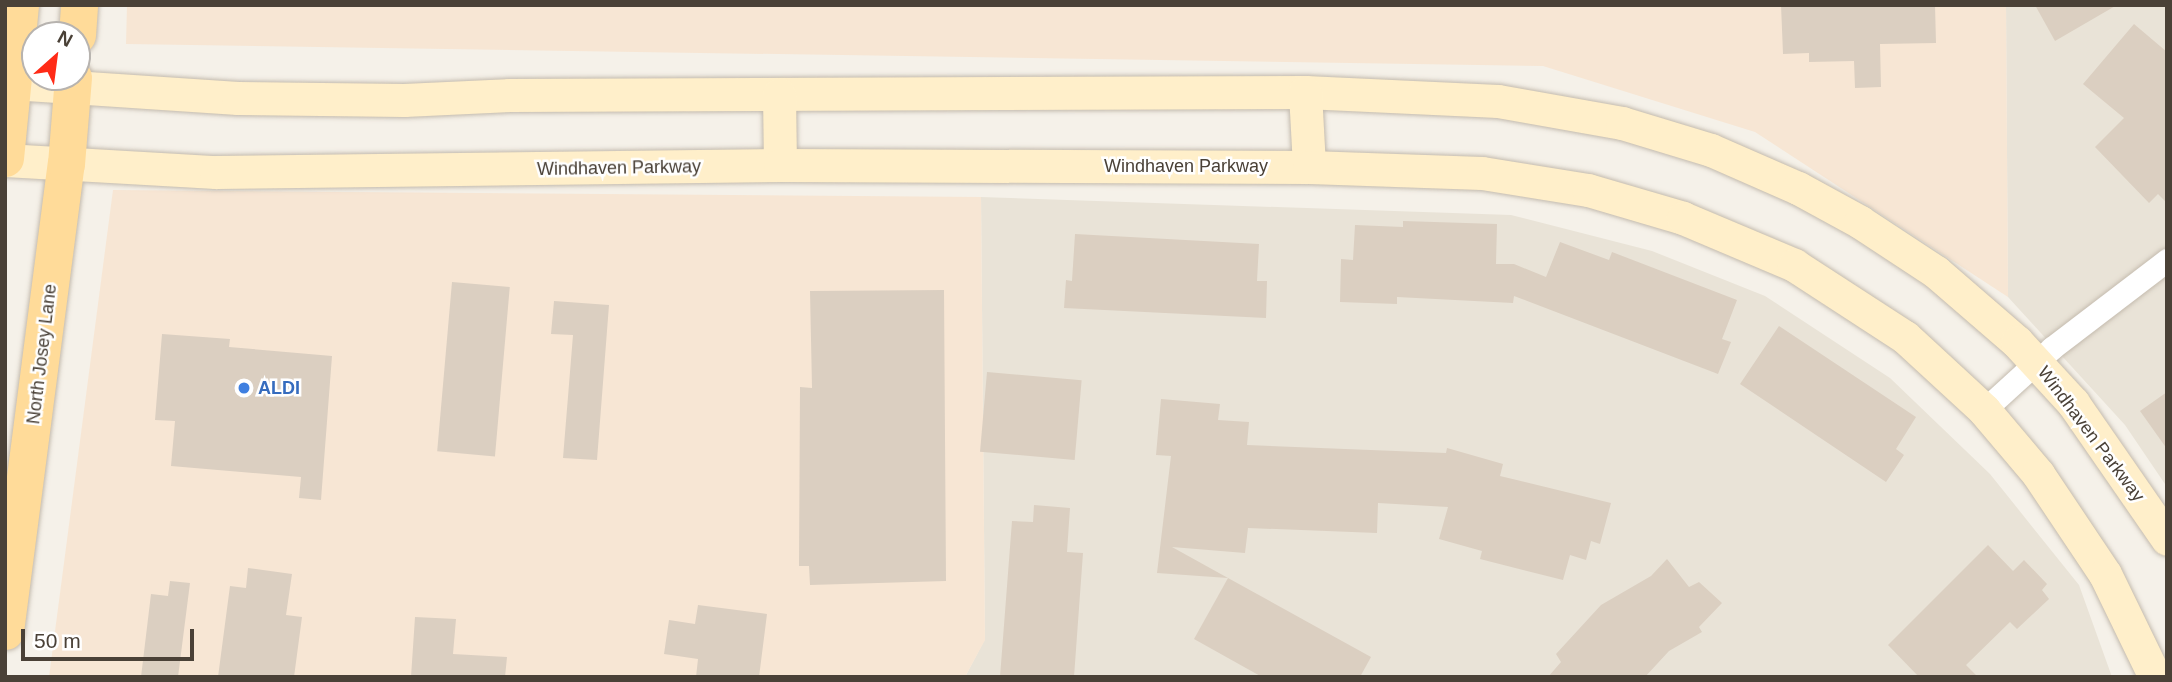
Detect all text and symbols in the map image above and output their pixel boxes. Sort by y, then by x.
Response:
north arrow [21,21,91,91]
text: N [54,26,76,51]
street label: Windhaven Parkway [1104,155,1268,177]
street label: Windhaven Parkway [537,156,701,180]
street label: North Josey Lane [23,283,61,425]
street label: Windhaven Parkway [2033,362,2149,506]
place label: ALDI [258,377,300,399]
marker: ALDI [236,380,252,396]
scale bar [24,616,198,660]
text: 50 m [34,629,81,652]

